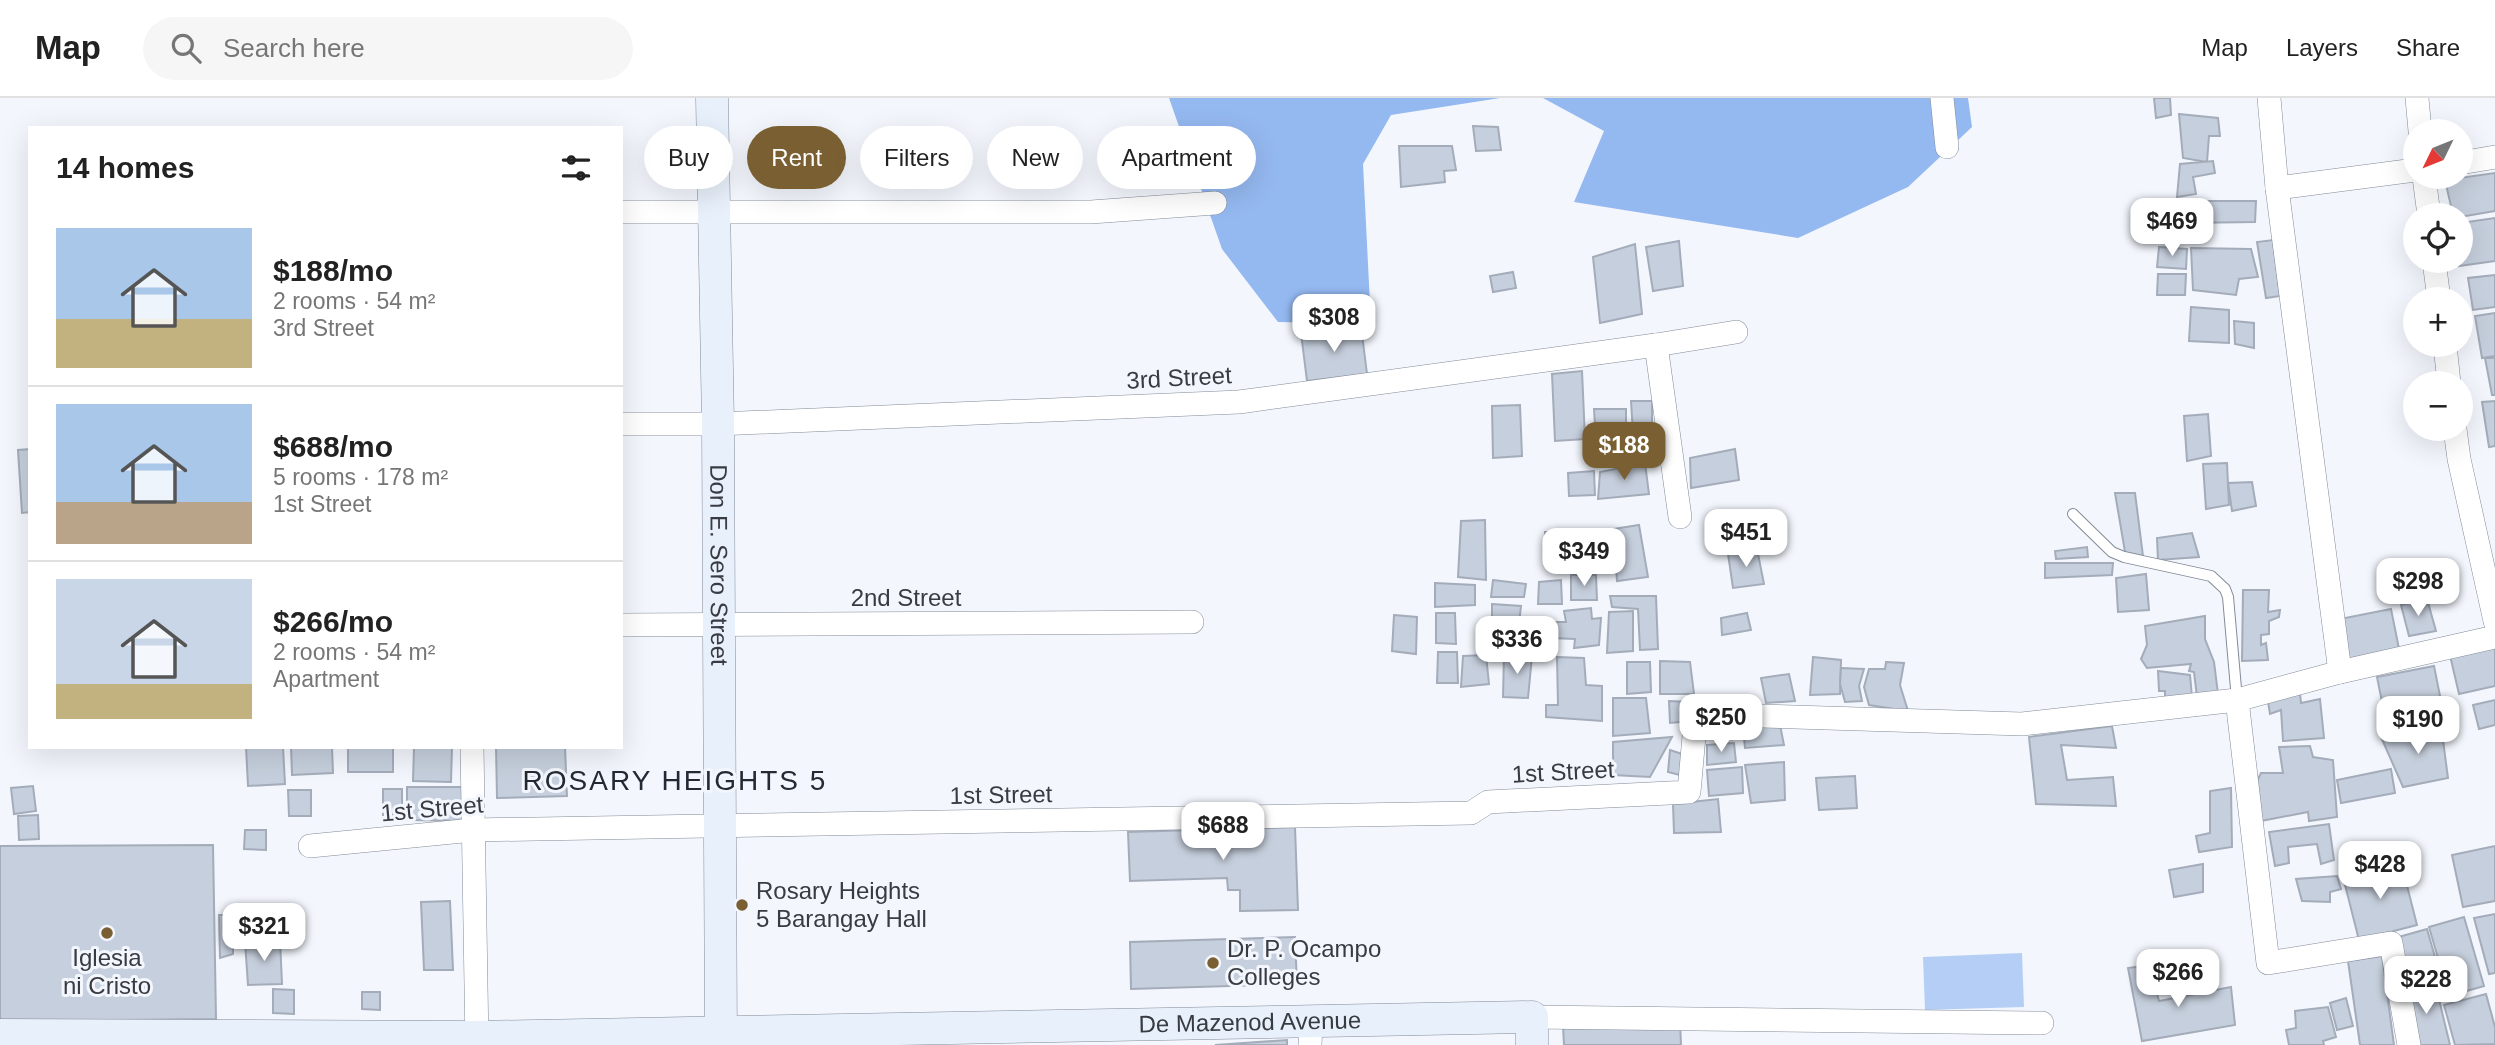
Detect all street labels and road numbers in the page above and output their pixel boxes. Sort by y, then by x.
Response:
street label: 3rd Street [1126,361,1233,394]
street label: Don E. Sero Street [705,464,733,666]
street label: 2nd Street [851,584,962,611]
street label: 1st Street [1511,755,1615,788]
street label: 1st Street [949,780,1053,809]
street label: 1st Street [380,791,485,826]
street label: De Mazenod Avenue [1138,1006,1361,1037]

